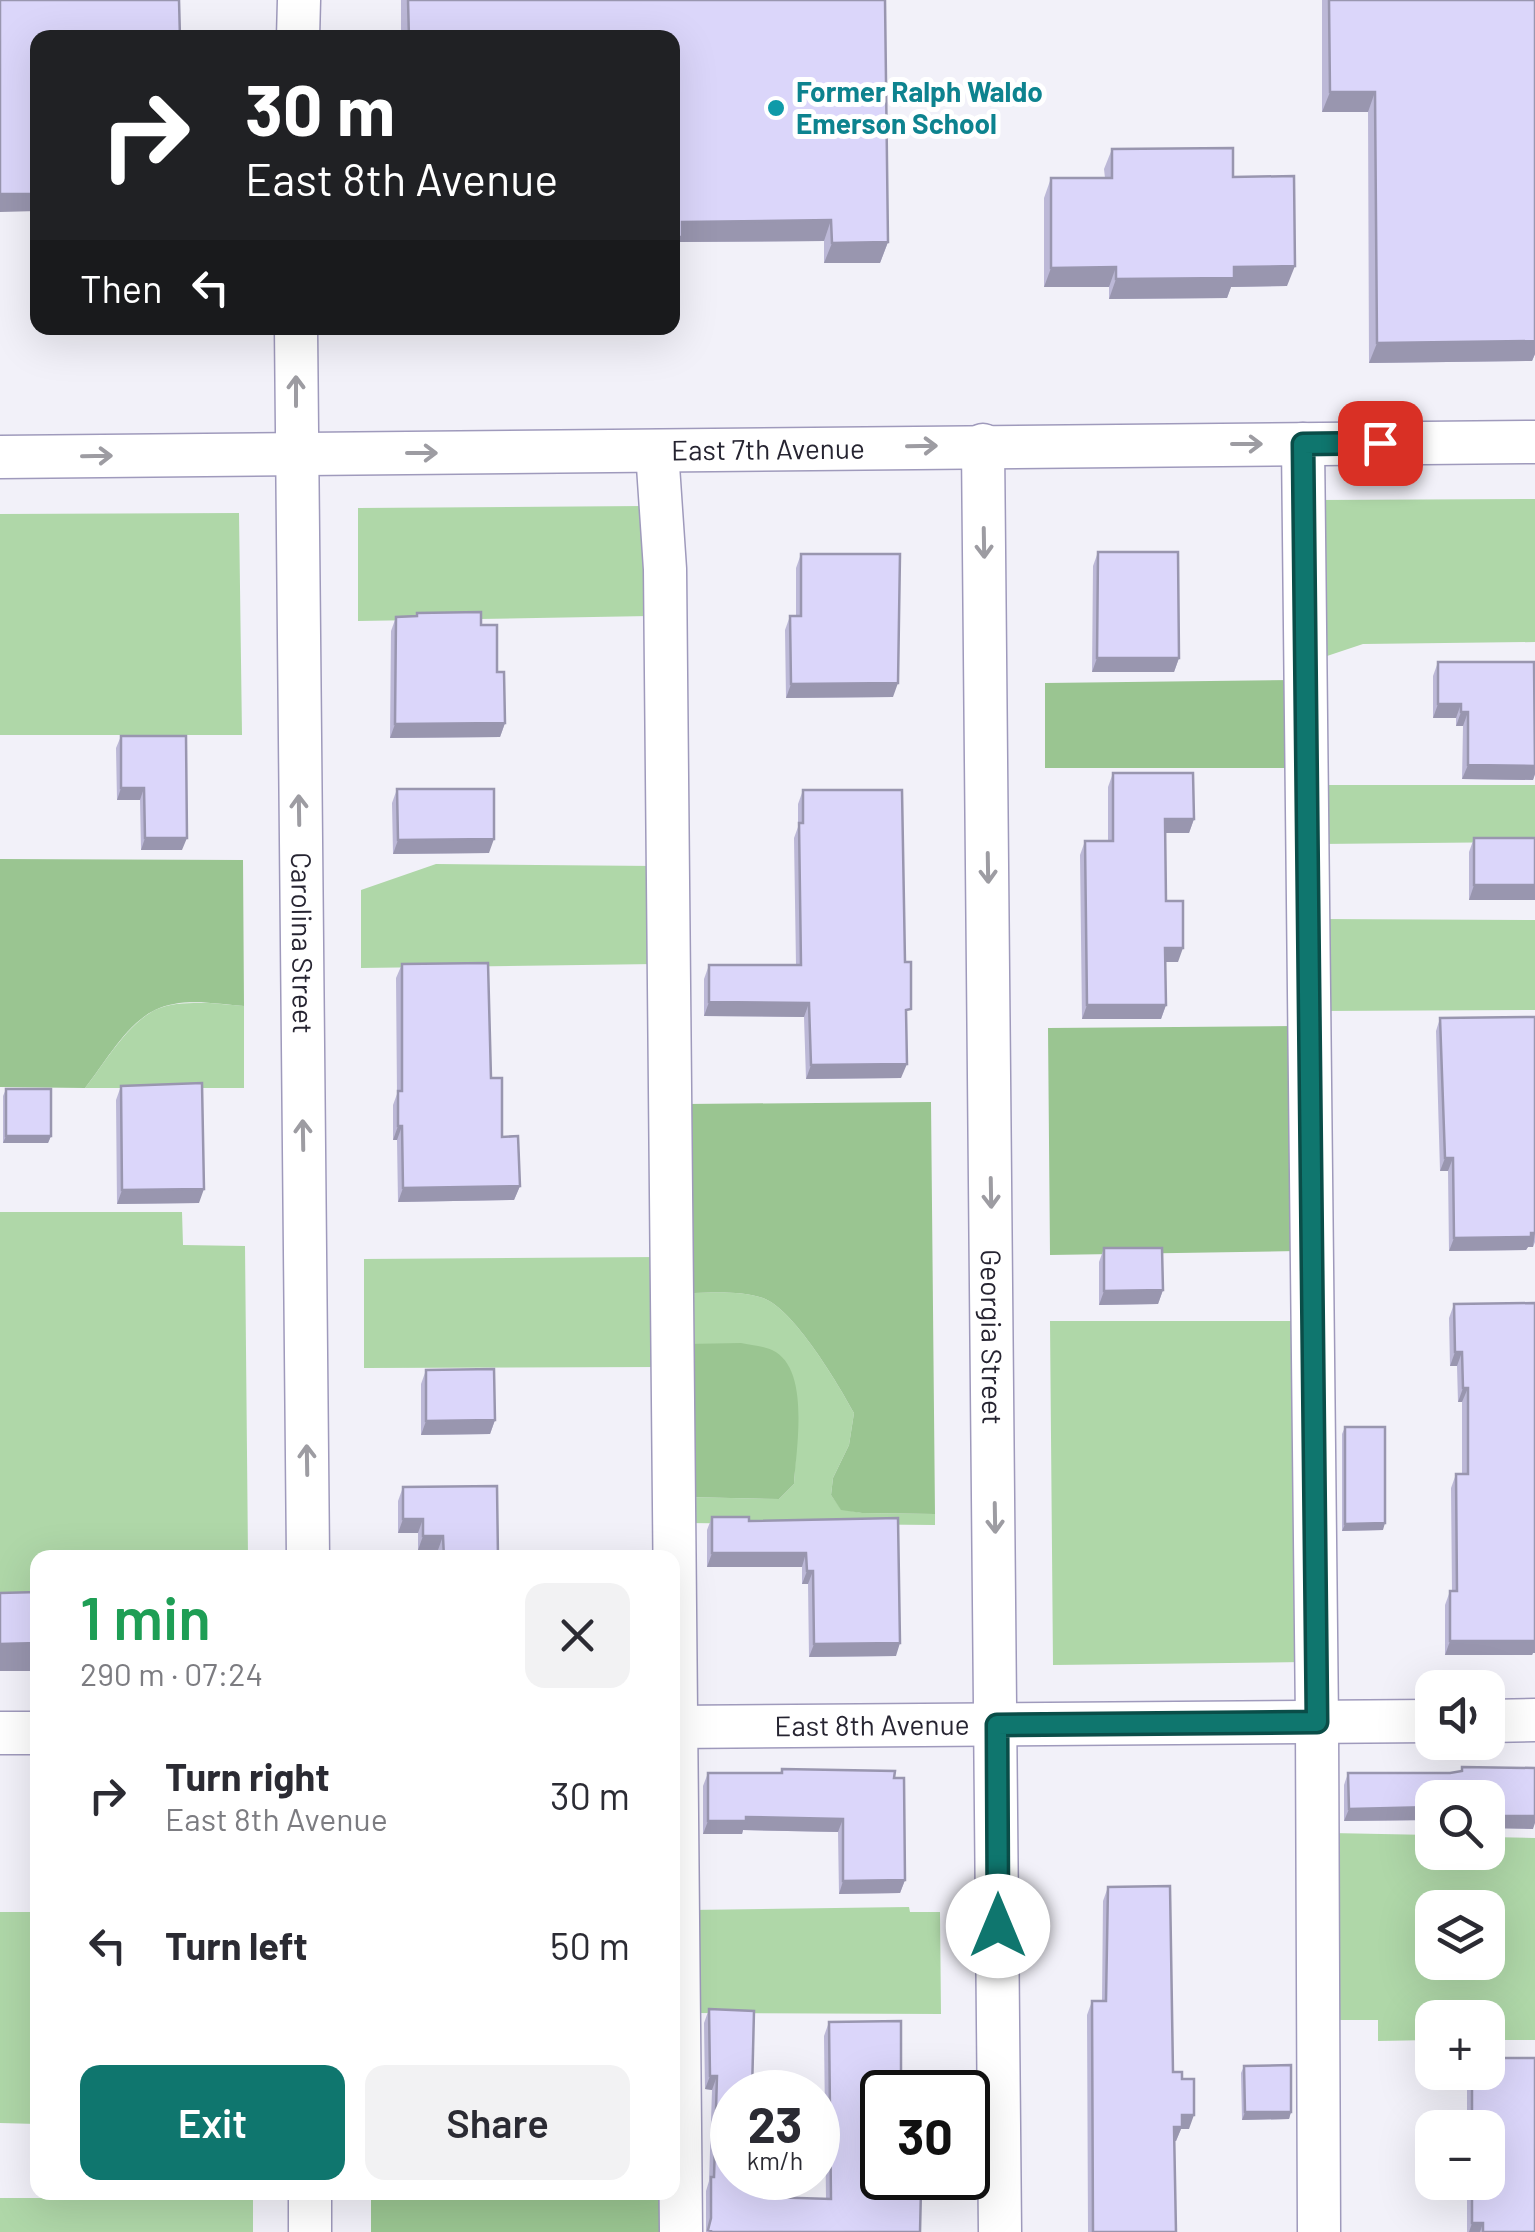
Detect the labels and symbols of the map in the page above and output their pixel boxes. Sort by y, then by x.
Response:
place label: Former Ralph Waldo Emerson School [796,74,1043,140]
marker: Former Ralph Waldo Emerson School [765,97,787,119]
one-way arrow [286,375,306,408]
pin [1338,401,1423,486]
street label: East 7th Avenue [671,431,865,466]
one-way arrow [1230,434,1263,454]
one-way arrow [906,437,938,456]
one-way arrow [406,444,438,462]
one-way arrow [81,446,113,465]
one-way arrow [975,526,994,558]
one-way arrow [290,795,309,827]
one-way arrow [978,850,998,883]
street label: Carolina Street [285,852,321,1034]
one-way arrow [294,1120,313,1152]
one-way arrow [982,1176,1001,1208]
street label: Georgia Street [975,1249,1010,1425]
one-way arrow [298,1445,316,1478]
one-way arrow [986,1500,1004,1533]
street label: East 8th Avenue [774,1707,970,1742]
position arrow [946,1874,1050,1978]
speed limit sign: 30 [860,2070,990,2200]

